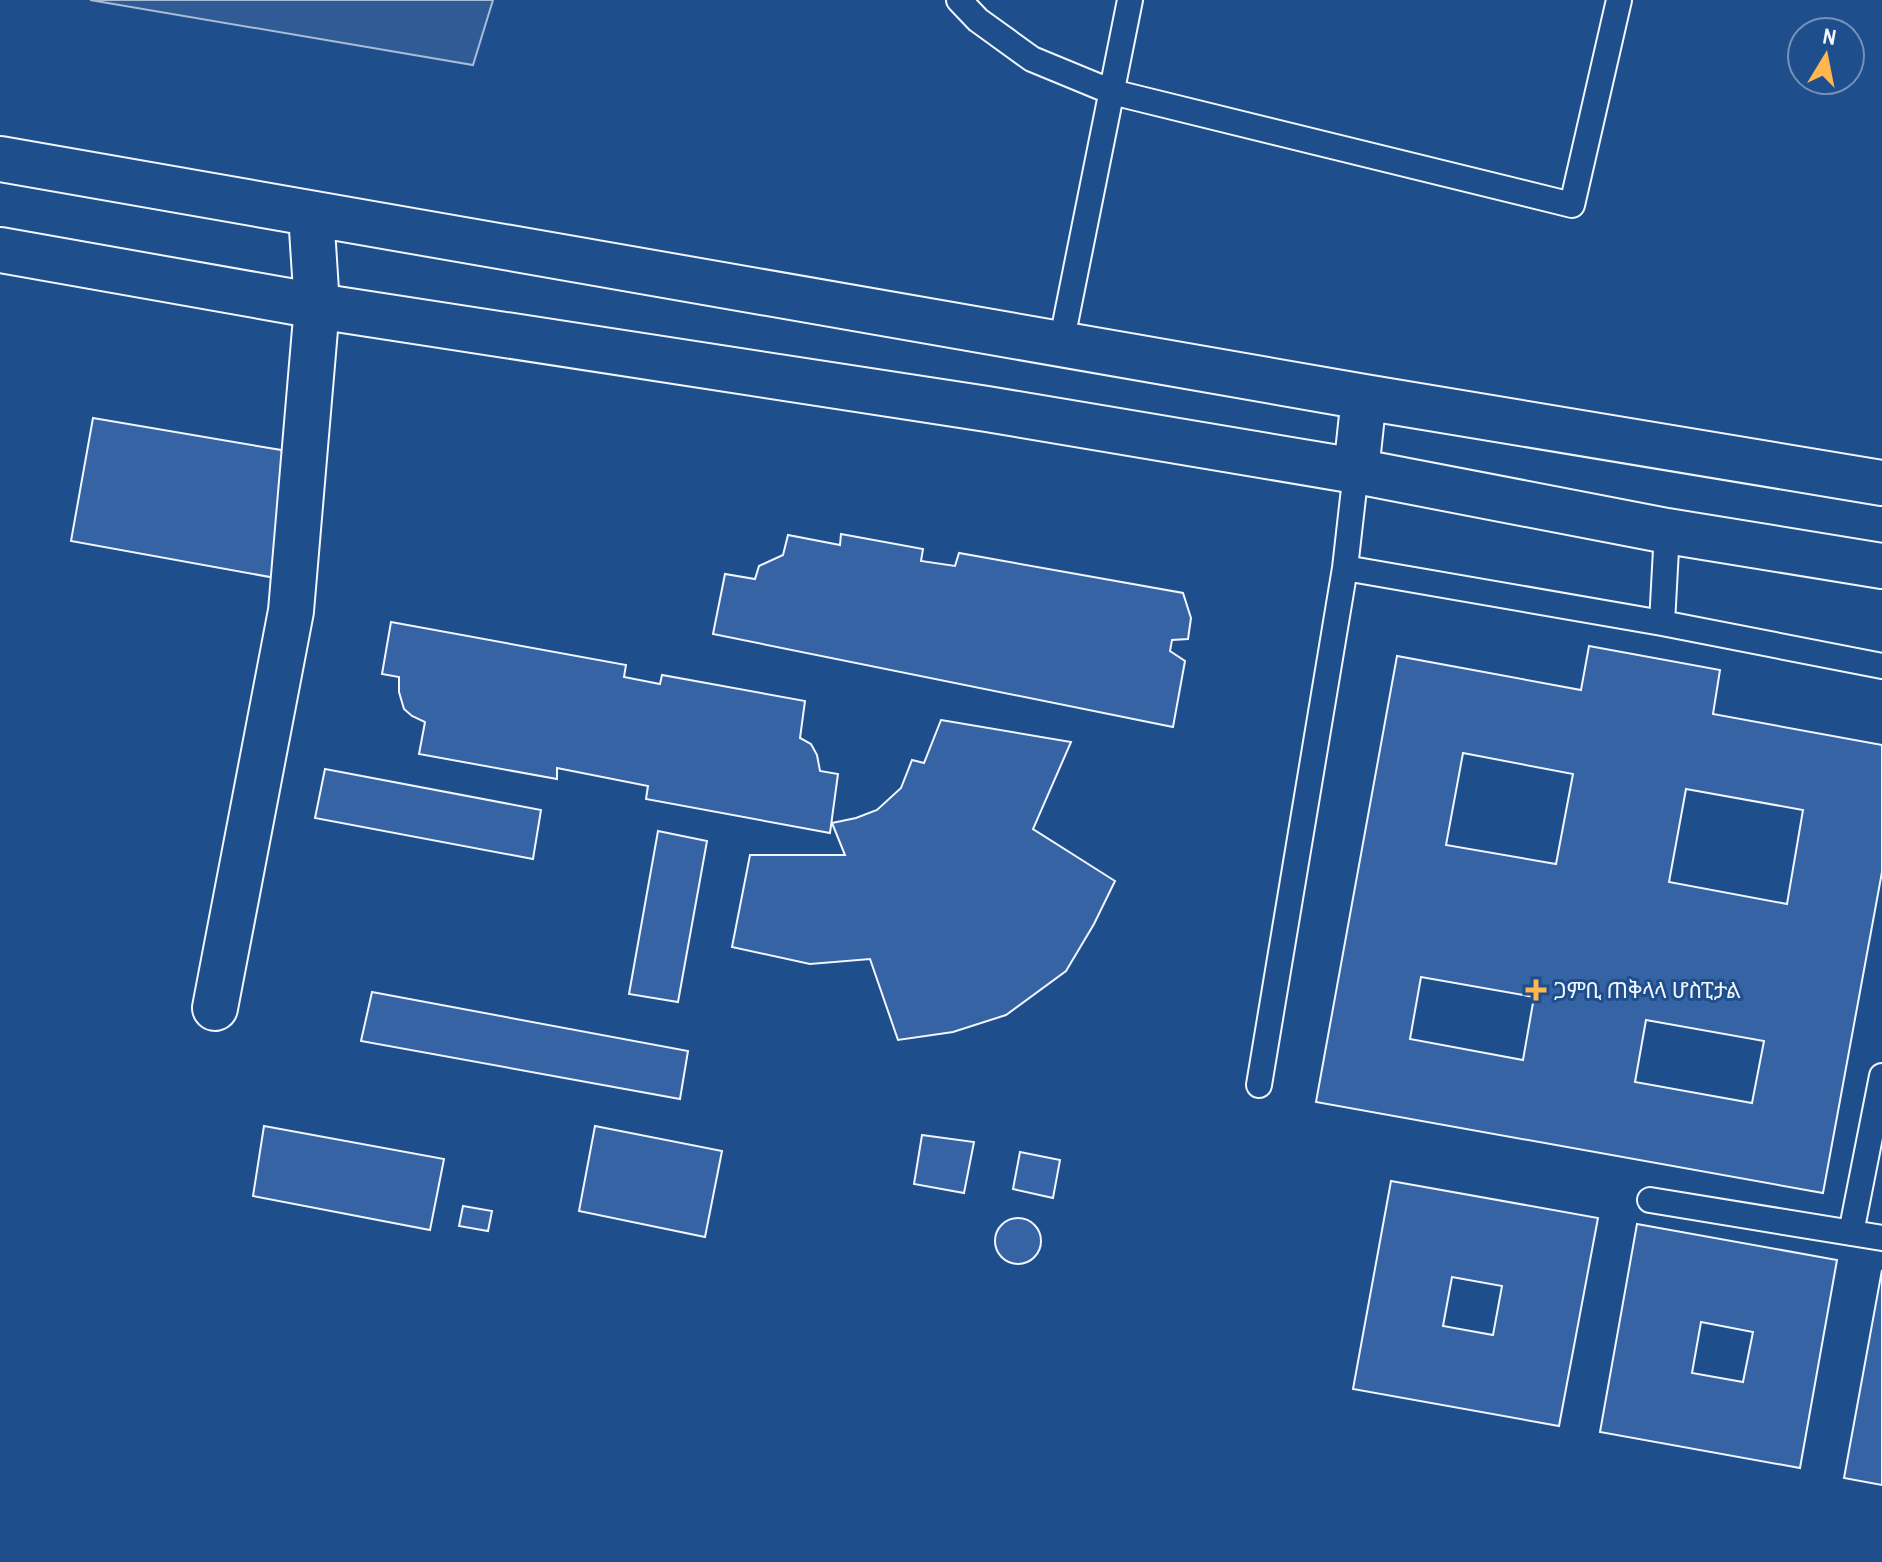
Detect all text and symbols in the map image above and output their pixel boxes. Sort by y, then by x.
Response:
north arrow [1786,16,1866,96]
text: N [1820,20,1838,52]
place label: ጋምቢ ጠቅላላ ሆስፒታል [1554,975,1741,1005]
marker: ጋምቢ ጠቅላላ ሆስፒታል [1525,979,1547,1001]

